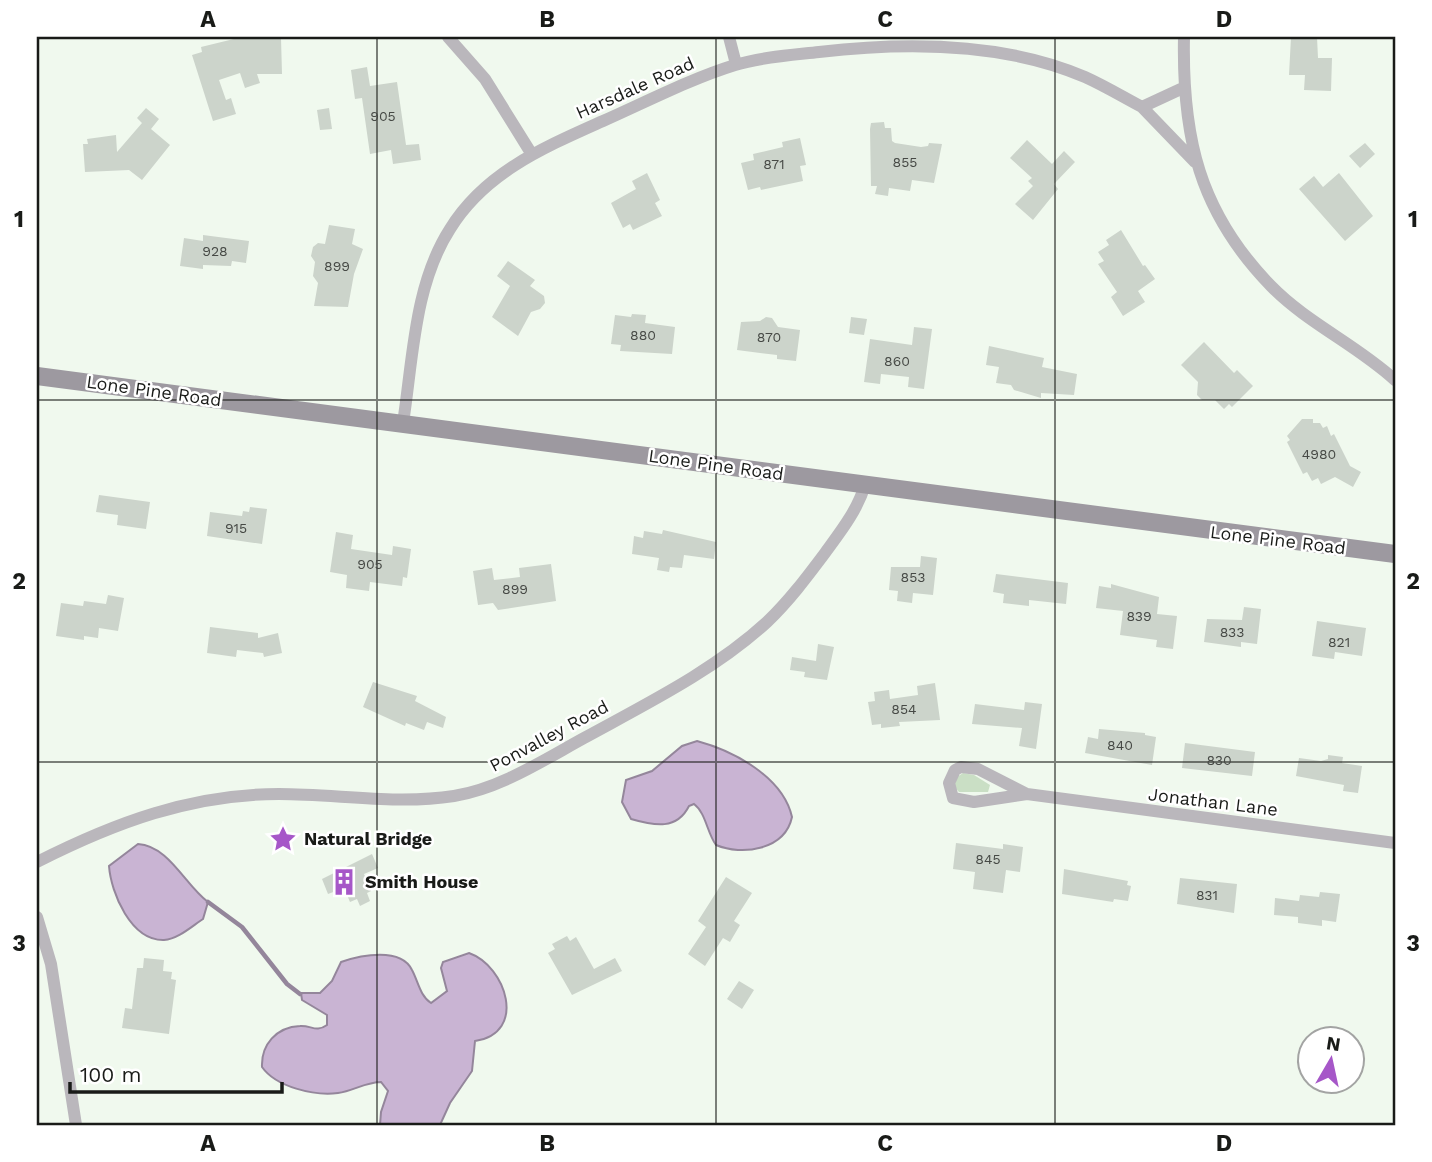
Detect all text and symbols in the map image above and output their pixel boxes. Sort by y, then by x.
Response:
text: A [200,6,216,33]
text: B [539,6,555,33]
text: C [877,6,893,33]
text: D [1216,6,1232,33]
street label: Harsdale Road [572,52,697,123]
house number: 905 [370,108,396,124]
house number: 855 [893,154,917,170]
house number: 871 [763,156,785,172]
text: 1 [14,206,24,233]
text: 1 [1408,206,1418,233]
house number: 928 [202,243,228,259]
house number: 899 [324,258,350,274]
house number: 880 [630,327,656,343]
house number: 870 [757,329,781,345]
house number: 860 [884,353,910,369]
street label: Lone Pine Road [85,371,223,410]
street label: Lone Pine Road [647,445,785,484]
house number: 4980 [1302,446,1336,462]
house number: 915 [225,520,247,536]
street label: Lone Pine Road [1209,521,1347,558]
house number: 905 [357,556,383,572]
text: 2 [12,568,26,595]
text: 2 [1406,568,1420,595]
house number: 853 [901,569,925,585]
house number: 899 [502,581,528,597]
house number: 839 [1126,608,1152,624]
house number: 833 [1220,624,1244,640]
house number: 821 [1328,634,1350,650]
street label: Ponvalley Road [486,695,612,776]
house number: 854 [891,701,917,717]
house number: 840 [1107,737,1133,753]
house number: 830 [1206,752,1232,768]
street label: Jonathan Lane [1147,783,1279,820]
place icon: Natural Bridge [268,824,298,854]
place label: Natural Bridge [304,828,432,849]
house number: 845 [975,851,1001,867]
building icon: Smith House [329,867,359,897]
place label: Smith House [365,871,478,892]
house number: 831 [1196,887,1218,903]
text: 3 [12,930,26,957]
text: 3 [1406,930,1420,957]
north arrow [1296,1026,1366,1096]
text: N [1325,1031,1342,1056]
scale bar [70,1050,282,1094]
text: 100 m [80,1062,142,1087]
text: A [200,1130,216,1157]
text: B [539,1130,555,1157]
text: C [877,1130,893,1157]
text: D [1216,1130,1232,1157]

